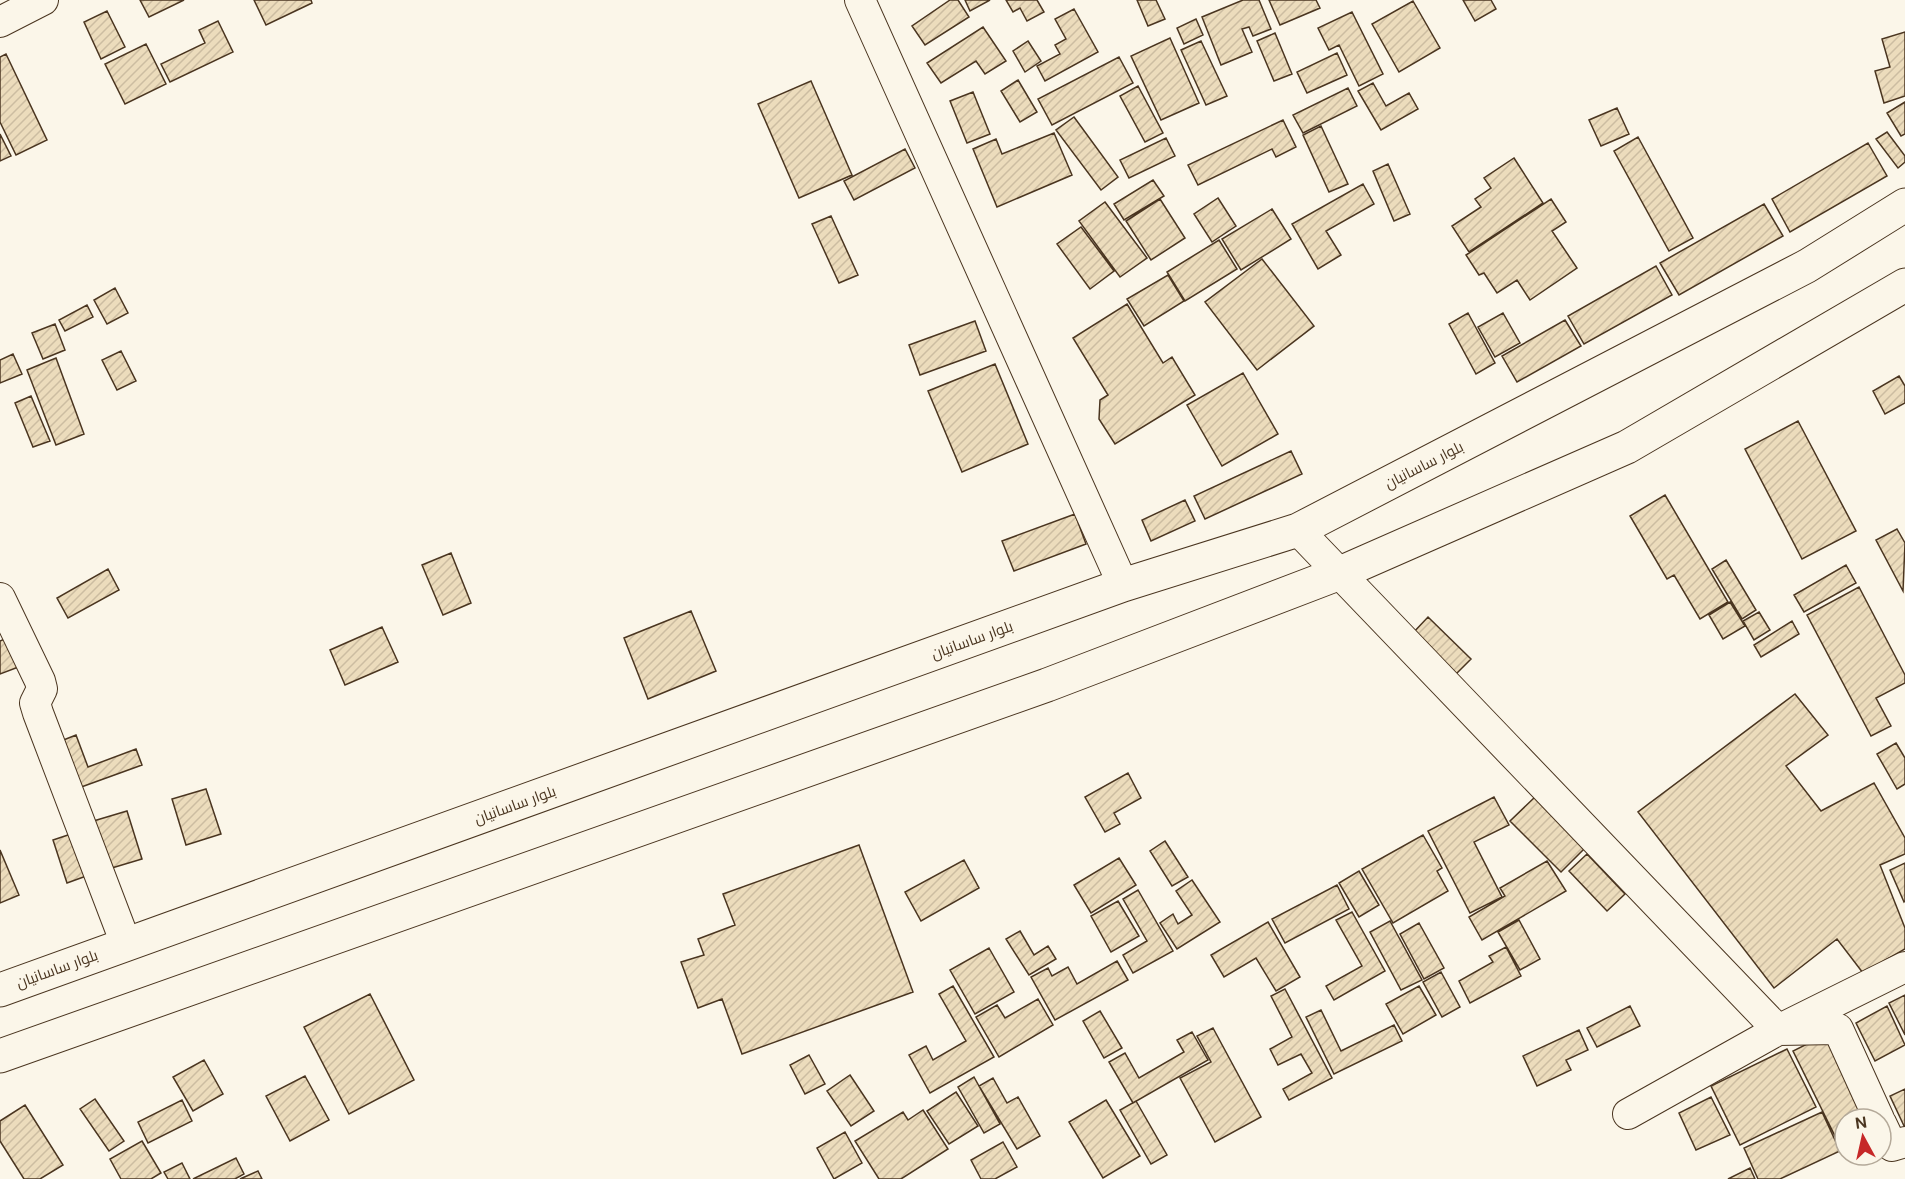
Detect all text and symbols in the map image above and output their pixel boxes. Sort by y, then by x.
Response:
street label: بلوار ساسانیان [1381,437,1467,493]
street label: بلوار ساسانیان [928,616,1016,664]
street label: بلوار ساسانیان [471,781,559,829]
street label: بلوار ساسانیان [13,945,101,993]
north arrow [1833,1107,1893,1167]
text: N [1854,1111,1868,1134]

